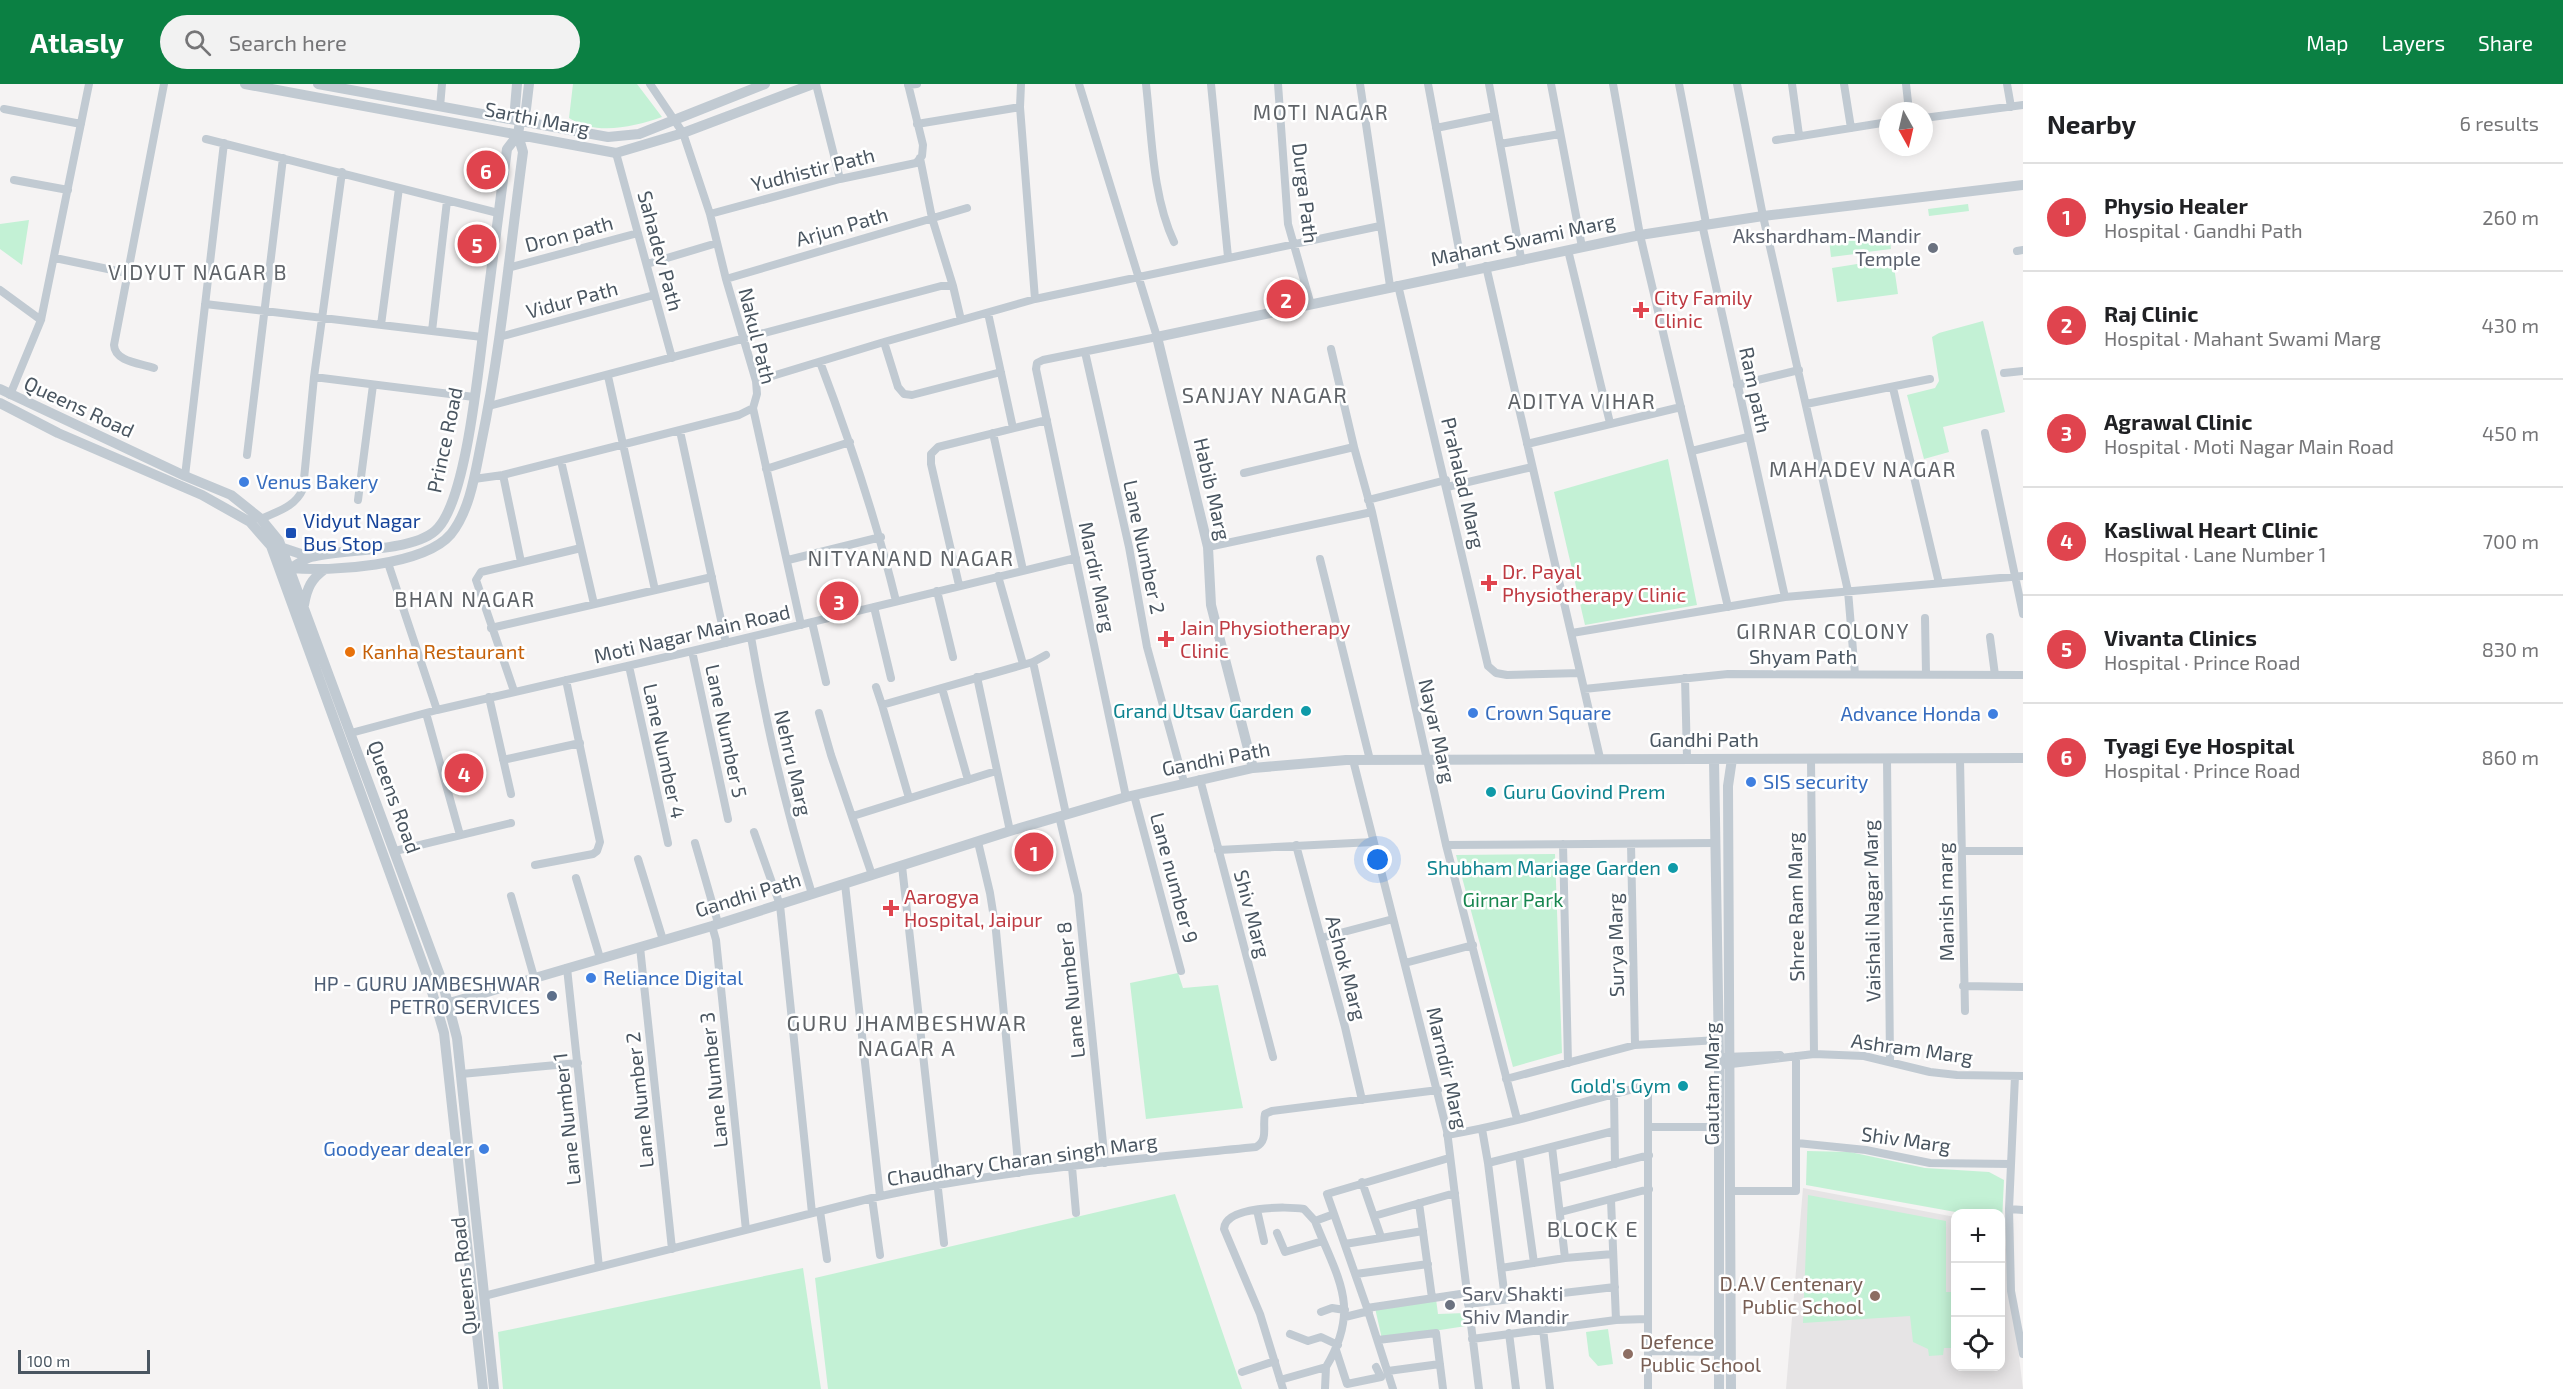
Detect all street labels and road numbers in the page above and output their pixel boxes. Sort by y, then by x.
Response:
street label: Sarthi Marg [483,96,592,140]
street label: Durga Path [1288,141,1324,244]
street label: Yudhistir Path [748,142,877,196]
street label: Sahadev Path [633,188,689,313]
street label: Arjun Path [793,201,891,251]
street label: Mahant Swami Marg [1428,208,1617,270]
street label: Dron path [522,210,615,256]
street label: Vidur Path [523,275,620,323]
street label: Nakul Path [734,285,782,386]
street label: Ram path [1735,345,1777,435]
street label: Queens Road [21,370,138,442]
street label: Prince Road [421,385,467,495]
street label: Prahalad Marg [1437,415,1491,551]
street label: Habib Marg [1190,435,1236,542]
street label: Lane Number 2 [1119,478,1171,616]
street label: Mardir Marg [1075,519,1121,634]
street label: Moti Nagar Main Road [591,599,792,667]
street label: Shyam Path [1749,644,1857,668]
street label: Lane Number 5 [701,662,753,800]
street label: Nayar Marg [1414,676,1462,785]
street label: Lane Number 4 [639,681,691,821]
street label: Nehru Marg [770,707,818,818]
street label: Gandhi Path [1649,727,1759,751]
street label: Gandhi Path [1160,736,1272,780]
street label: Queens Road [363,737,426,856]
street label: Lane number 9 [1146,810,1204,946]
street label: Vaishali Nagar Marg [1857,820,1885,1002]
street label: Shree Ram Marg [1782,832,1808,982]
street label: Manish marg [1932,842,1958,962]
street label: Gandhi Path [692,867,804,922]
street label: Shiv Marg [1230,867,1276,960]
street label: Surya Marg [1602,893,1628,997]
street label: Ashok Marg [1321,913,1372,1023]
street label: Lane Number 8 [1051,921,1089,1060]
street label: Marndir Marg [1422,1005,1474,1131]
street label: Lane Number 3 [694,1011,732,1149]
street label: Gautam Marg [1699,1022,1723,1146]
street label: Ashram Marg [1850,1028,1975,1068]
street label: Lane Number 2 [620,1031,658,1169]
street label: Lane Number 1 [547,1052,585,1187]
street label: Shiv Marg [1860,1121,1952,1157]
street label: Chaudhary Charan singh Marg [885,1128,1159,1190]
street label: Queens Road [445,1216,481,1336]

